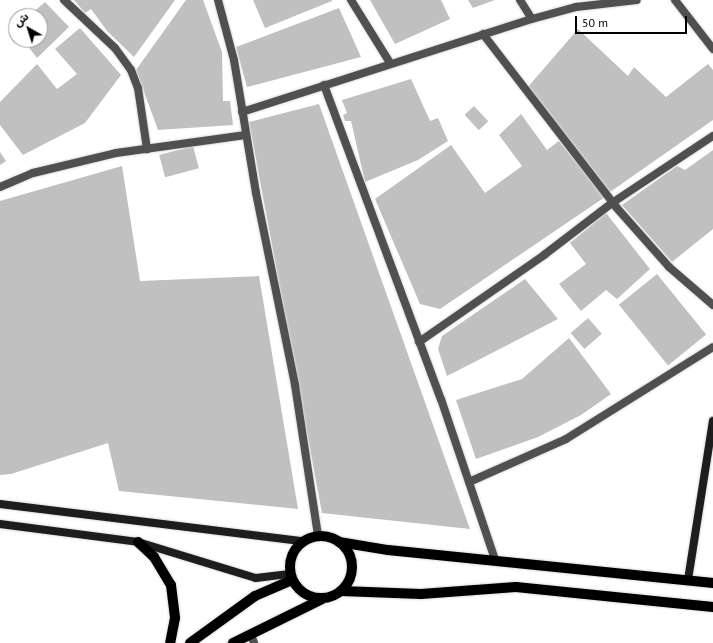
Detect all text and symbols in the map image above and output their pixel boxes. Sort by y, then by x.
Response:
north arrow [8,8,48,48]
scale bar [577,8,689,34]
text: ش [11,9,31,30]
text: 50 m [582,15,608,30]

